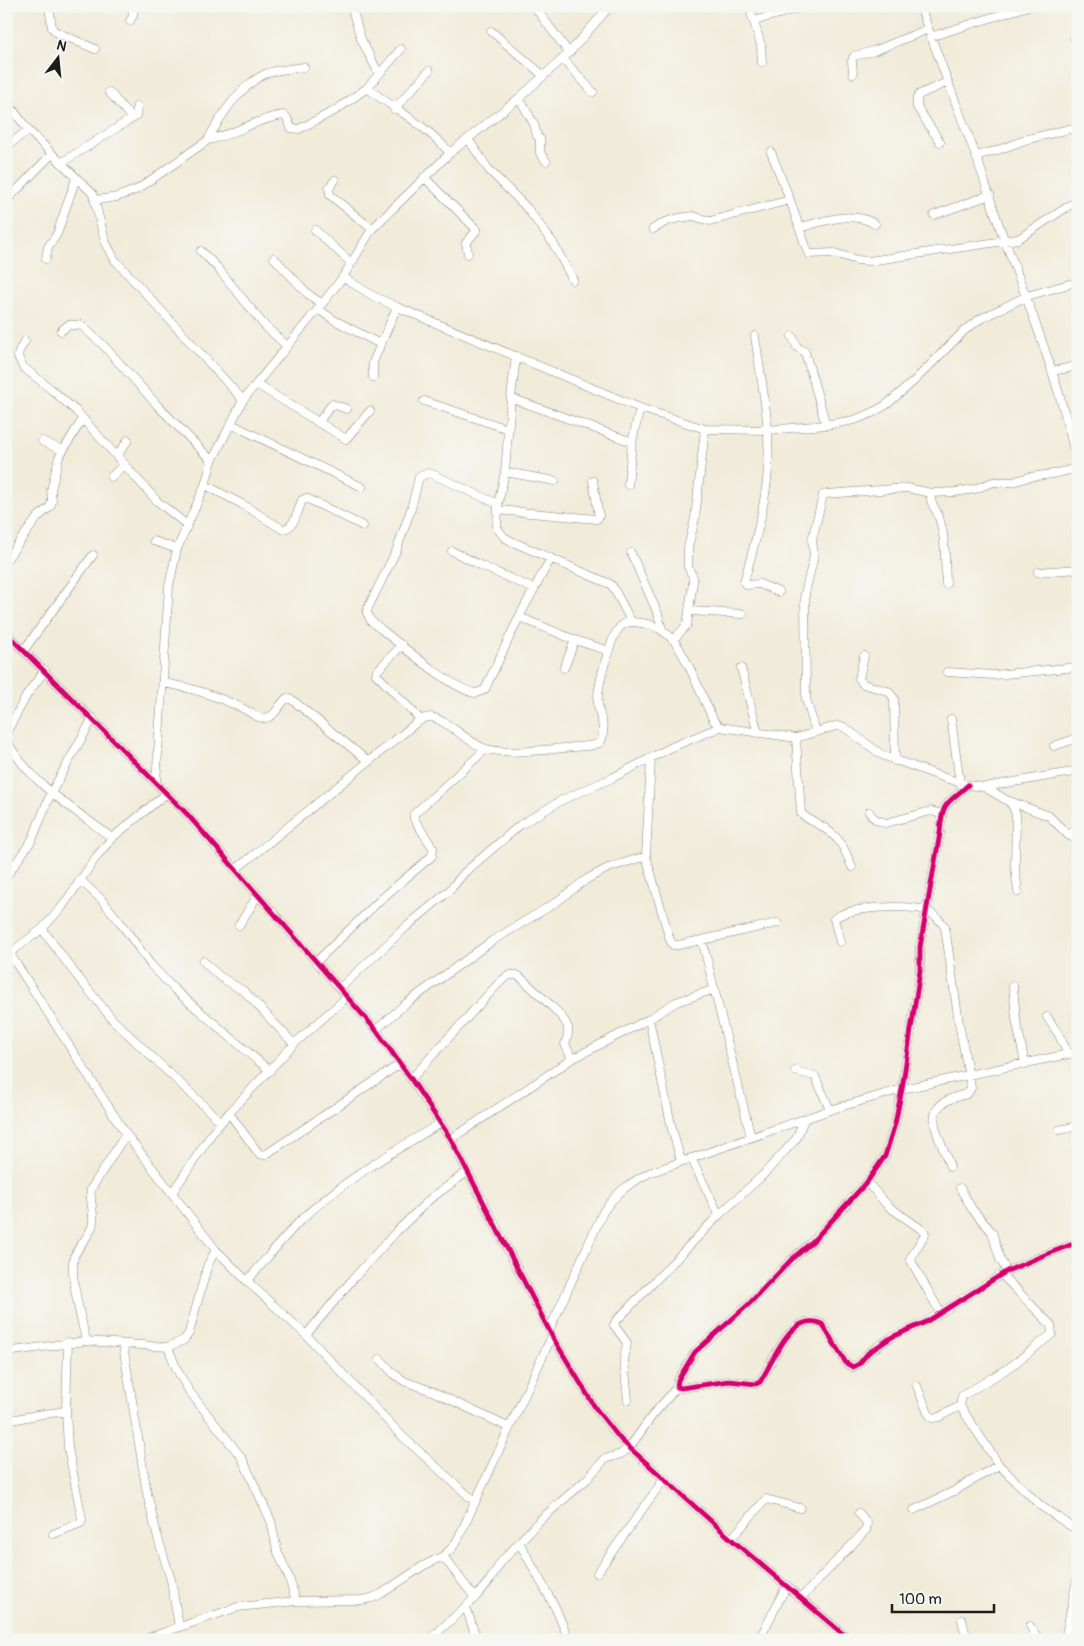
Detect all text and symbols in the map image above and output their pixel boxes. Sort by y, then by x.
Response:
north arrow [32,32,82,82]
text: N [55,37,68,55]
scale bar [892,1581,994,1613]
text: 100 m [899,1590,942,1609]

